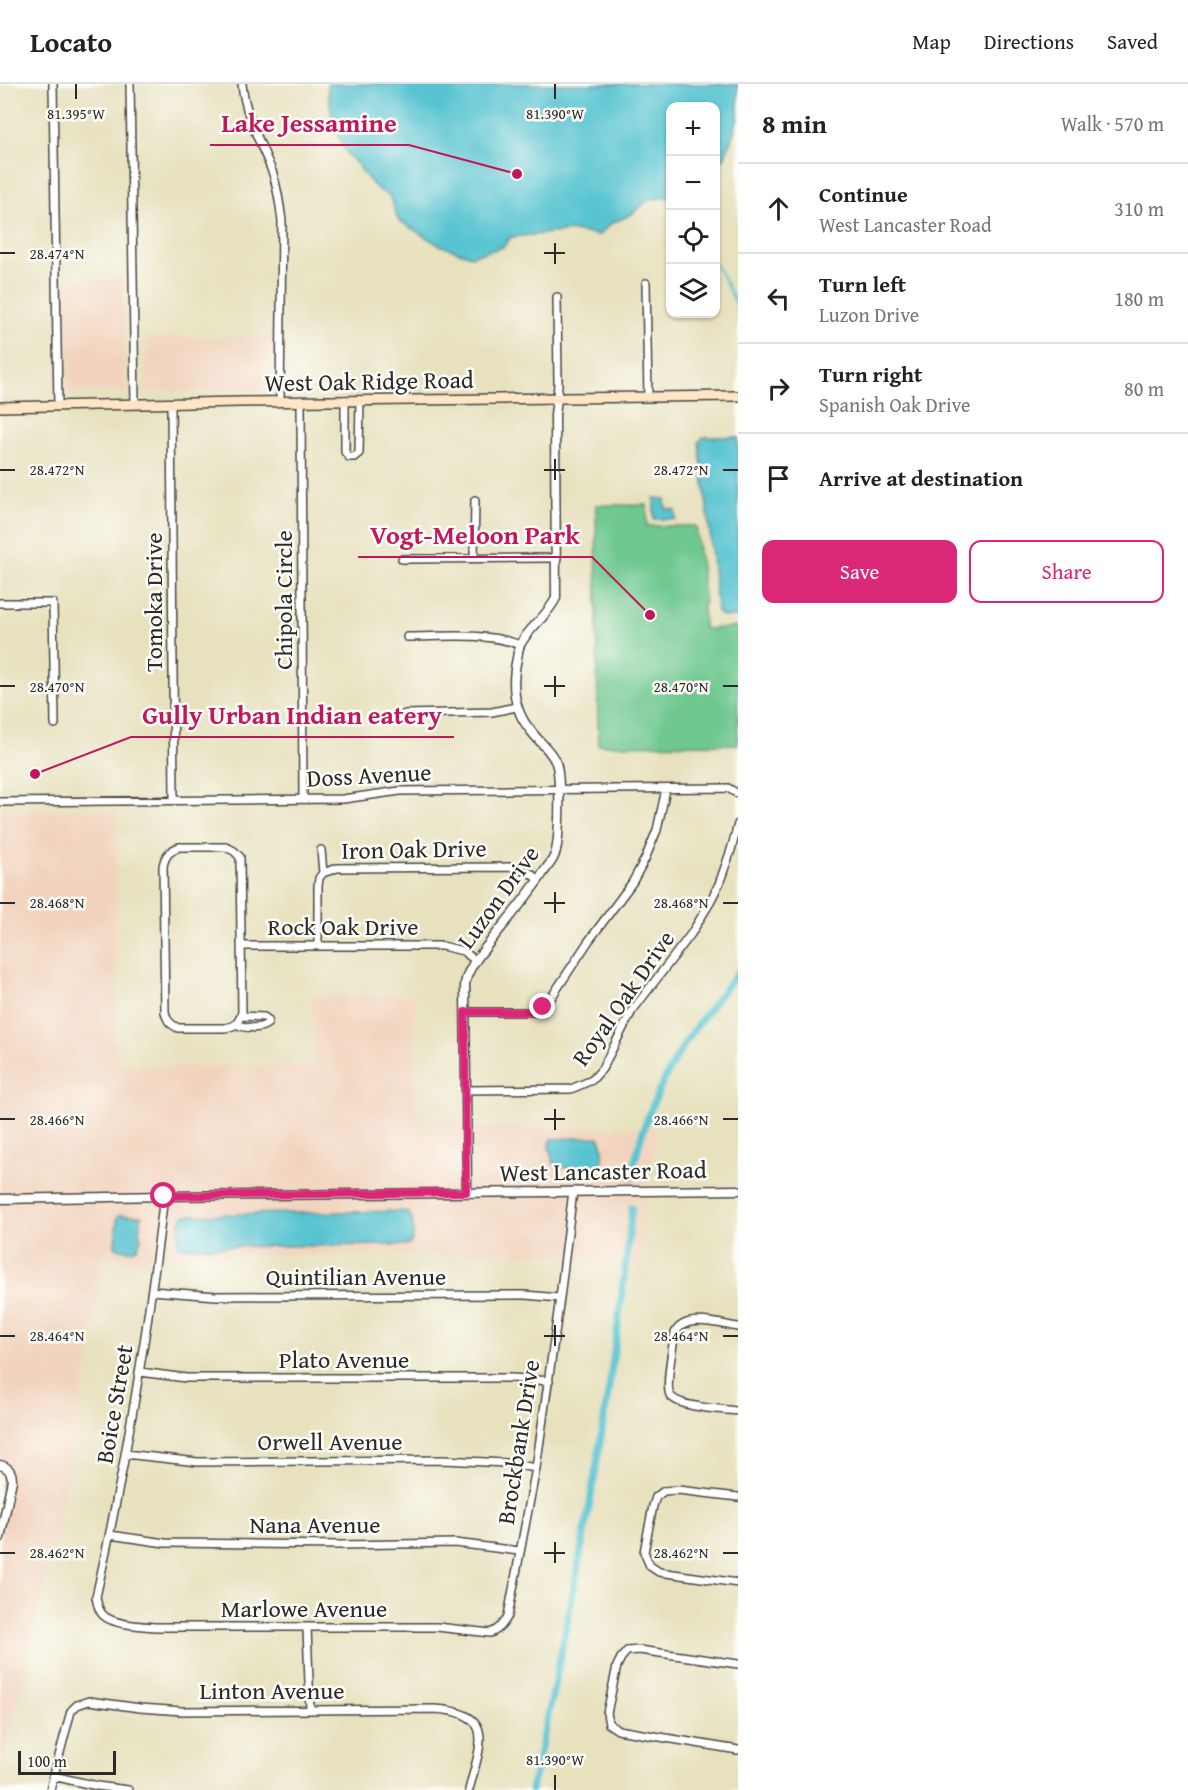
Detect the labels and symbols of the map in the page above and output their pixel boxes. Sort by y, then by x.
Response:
callout: Lake Jessamine [210,101,409,145]
text: 81.395°W [47,103,105,124]
text: Lake Jessamine [221,103,397,142]
text: 81.390°W [526,103,584,124]
text: 28.474°N [30,243,85,264]
street label: West Oak Ridge Road [264,362,474,400]
text: 28.472°N [30,459,85,480]
text: 28.472°N [654,459,709,480]
callout: Vogt-Meloon Park [358,513,592,557]
text: Vogt-Meloon Park [370,515,580,554]
street label: Chipola Circle [266,530,301,670]
street label: Tomoka Drive [136,532,171,672]
text: 28.470°N [30,676,85,697]
text: 28.470°N [654,676,709,697]
callout: Gully Urban Indian eatery [131,693,454,737]
text: Gully Urban Indian eatery [142,695,442,734]
street label: Doss Avenue [306,754,432,796]
street label: Iron Oak Drive [341,830,487,868]
street label: Luzon Drive [449,838,547,956]
text: 28.468°N [30,892,85,913]
text: 28.468°N [654,892,709,913]
street label: Rock Oak Drive [267,909,419,944]
street label: Royal Oak Drive [563,923,683,1073]
route end [529,993,555,1019]
text: 28.466°N [30,1109,85,1130]
text: 28.466°N [654,1109,709,1130]
street label: West Lancaster Road [499,1152,707,1190]
route start [150,1182,176,1208]
street label: Quintilian Avenue [266,1259,446,1294]
text: 28.464°N [30,1325,85,1346]
text: 28.464°N [654,1325,709,1346]
street label: Boice Street [86,1341,142,1466]
street label: Plato Avenue [279,1342,409,1377]
street label: Brockbank Drive [488,1357,548,1527]
street label: Orwell Avenue [258,1424,402,1459]
street label: Nana Avenue [250,1507,380,1542]
text: 28.462°N [30,1542,85,1563]
text: 28.462°N [654,1542,709,1563]
street label: Marlowe Avenue [221,1591,387,1626]
street label: Linton Avenue [199,1673,345,1708]
scale bar [18,1748,116,1776]
text: 81.390°W [526,1749,584,1770]

